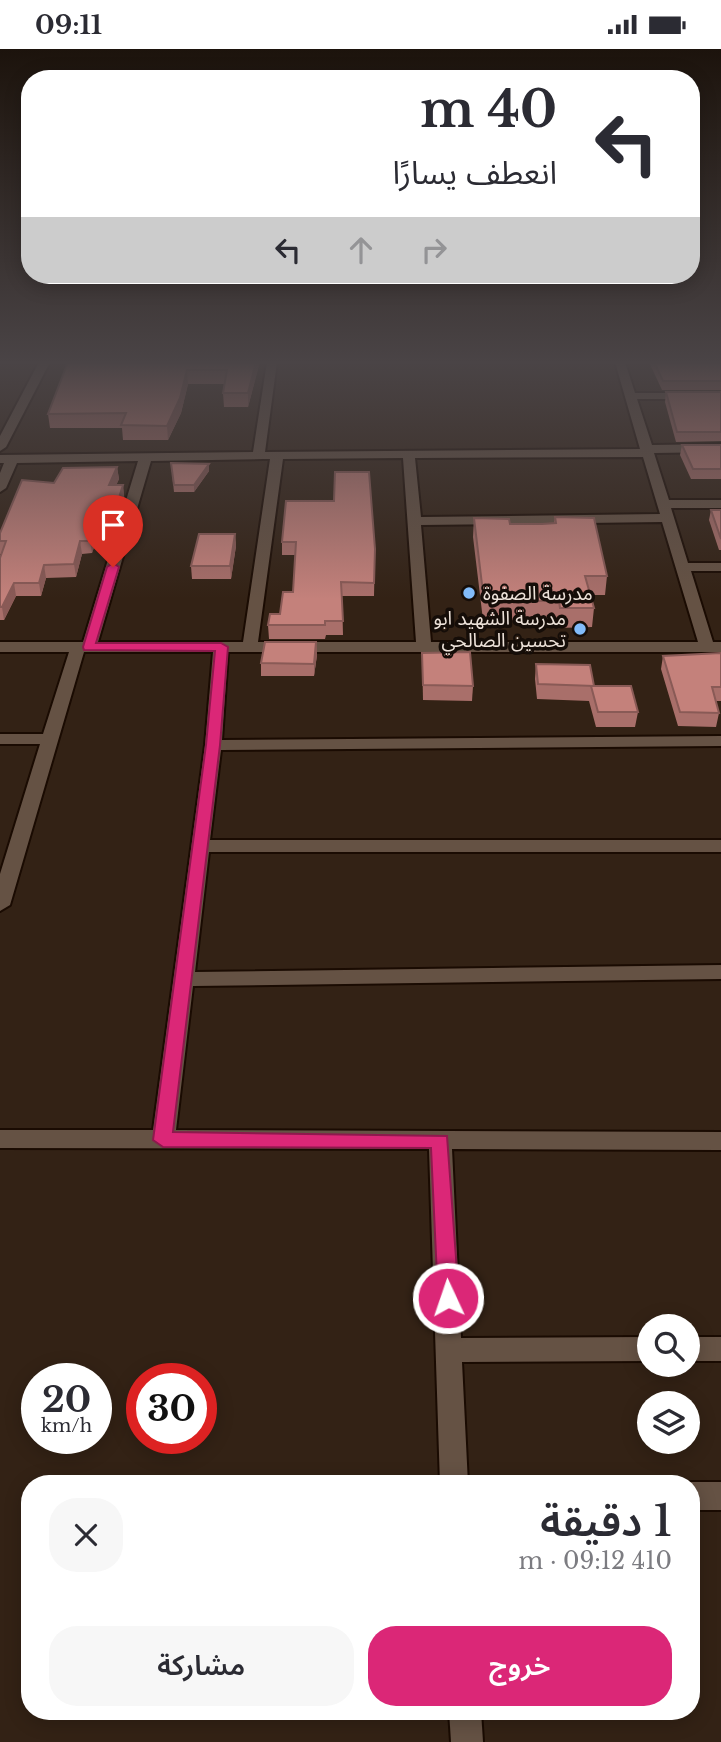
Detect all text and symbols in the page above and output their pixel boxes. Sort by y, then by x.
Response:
text: 09:11 [35,9,102,41]
text: 40 m [420,79,557,140]
icon: left [581,98,672,189]
text: انعطف يسارًا [392,153,557,193]
icon: left [269,231,307,269]
icon: ahead [342,231,380,269]
icon: right [415,231,453,269]
pin [83,495,143,567]
icon: arrive [94,506,132,544]
place label: مدرسة الصفوة [483,582,593,605]
marker: مدرسة الصفوة [461,585,477,601]
place label: مدرسة الشهيد ابو تحسين الصالحي [433,607,566,655]
marker: مدرسة الشهيد ابو تحسين الصالحي [572,621,588,637]
position arrow [411,1261,485,1335]
map controls [637,1314,700,1454]
button: search [637,1314,700,1377]
speed limit sign: 30 [126,1363,217,1454]
text: 20 [42,1378,91,1421]
button: layers [637,1391,700,1454]
text: km/h [41,1415,92,1437]
text: 1 دقيقة [540,1495,672,1547]
button: close [49,1498,123,1572]
text: 410 m · 09:12 [519,1547,672,1575]
button: مشاركة [49,1626,354,1706]
button: خروج [368,1626,672,1706]

